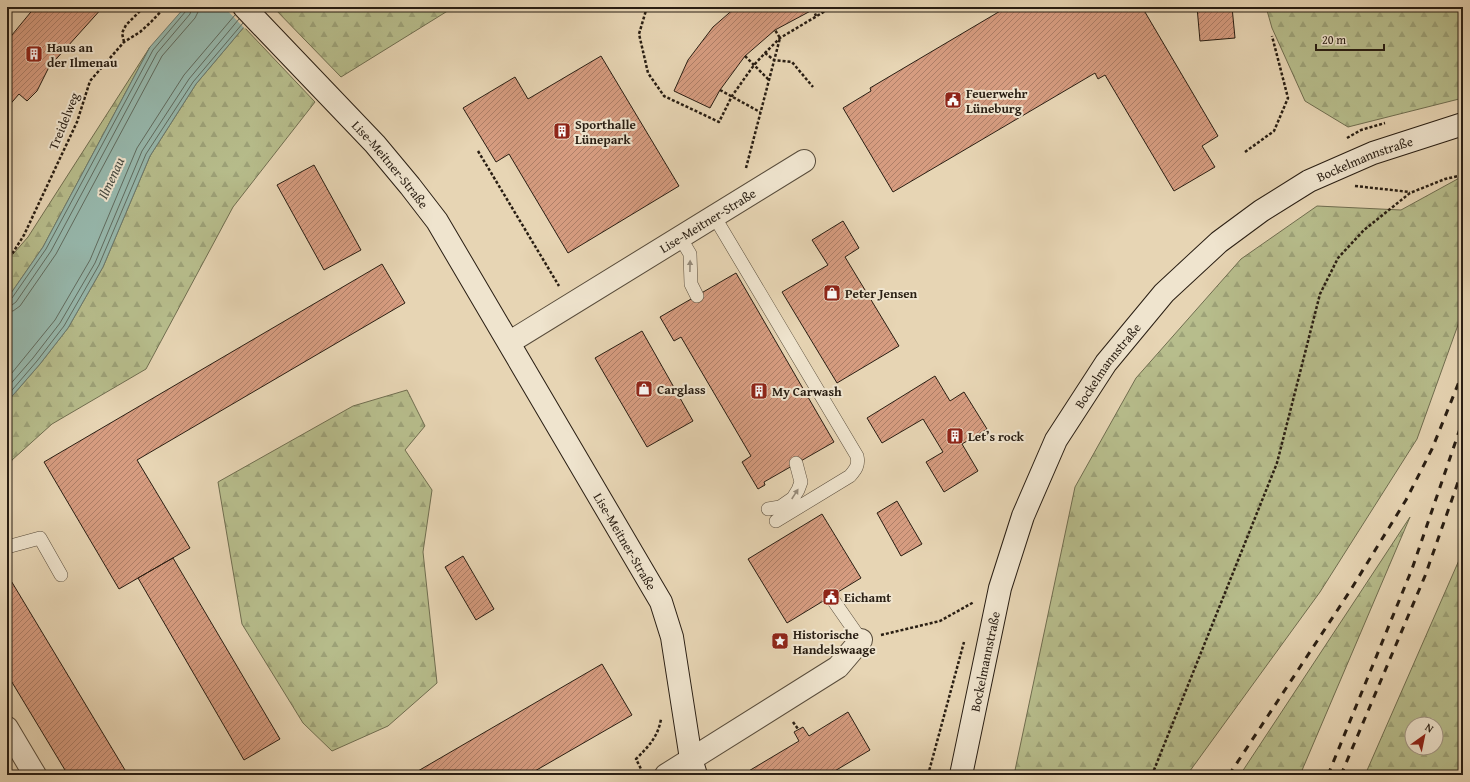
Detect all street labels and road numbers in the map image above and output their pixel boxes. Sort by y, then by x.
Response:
street label: Treidelweg [44,89,84,153]
street label: Lise-Meitner-Straße [348,116,433,212]
street label: Bockelmannstraße [1313,131,1415,186]
street label: Lise-Meitner-Straße [656,183,759,257]
street label: Bockelmannstraße [1070,319,1145,412]
street label: Lise-Meitner-Straße [589,489,661,594]
street label: Bockelmannstraße [965,610,1004,713]

